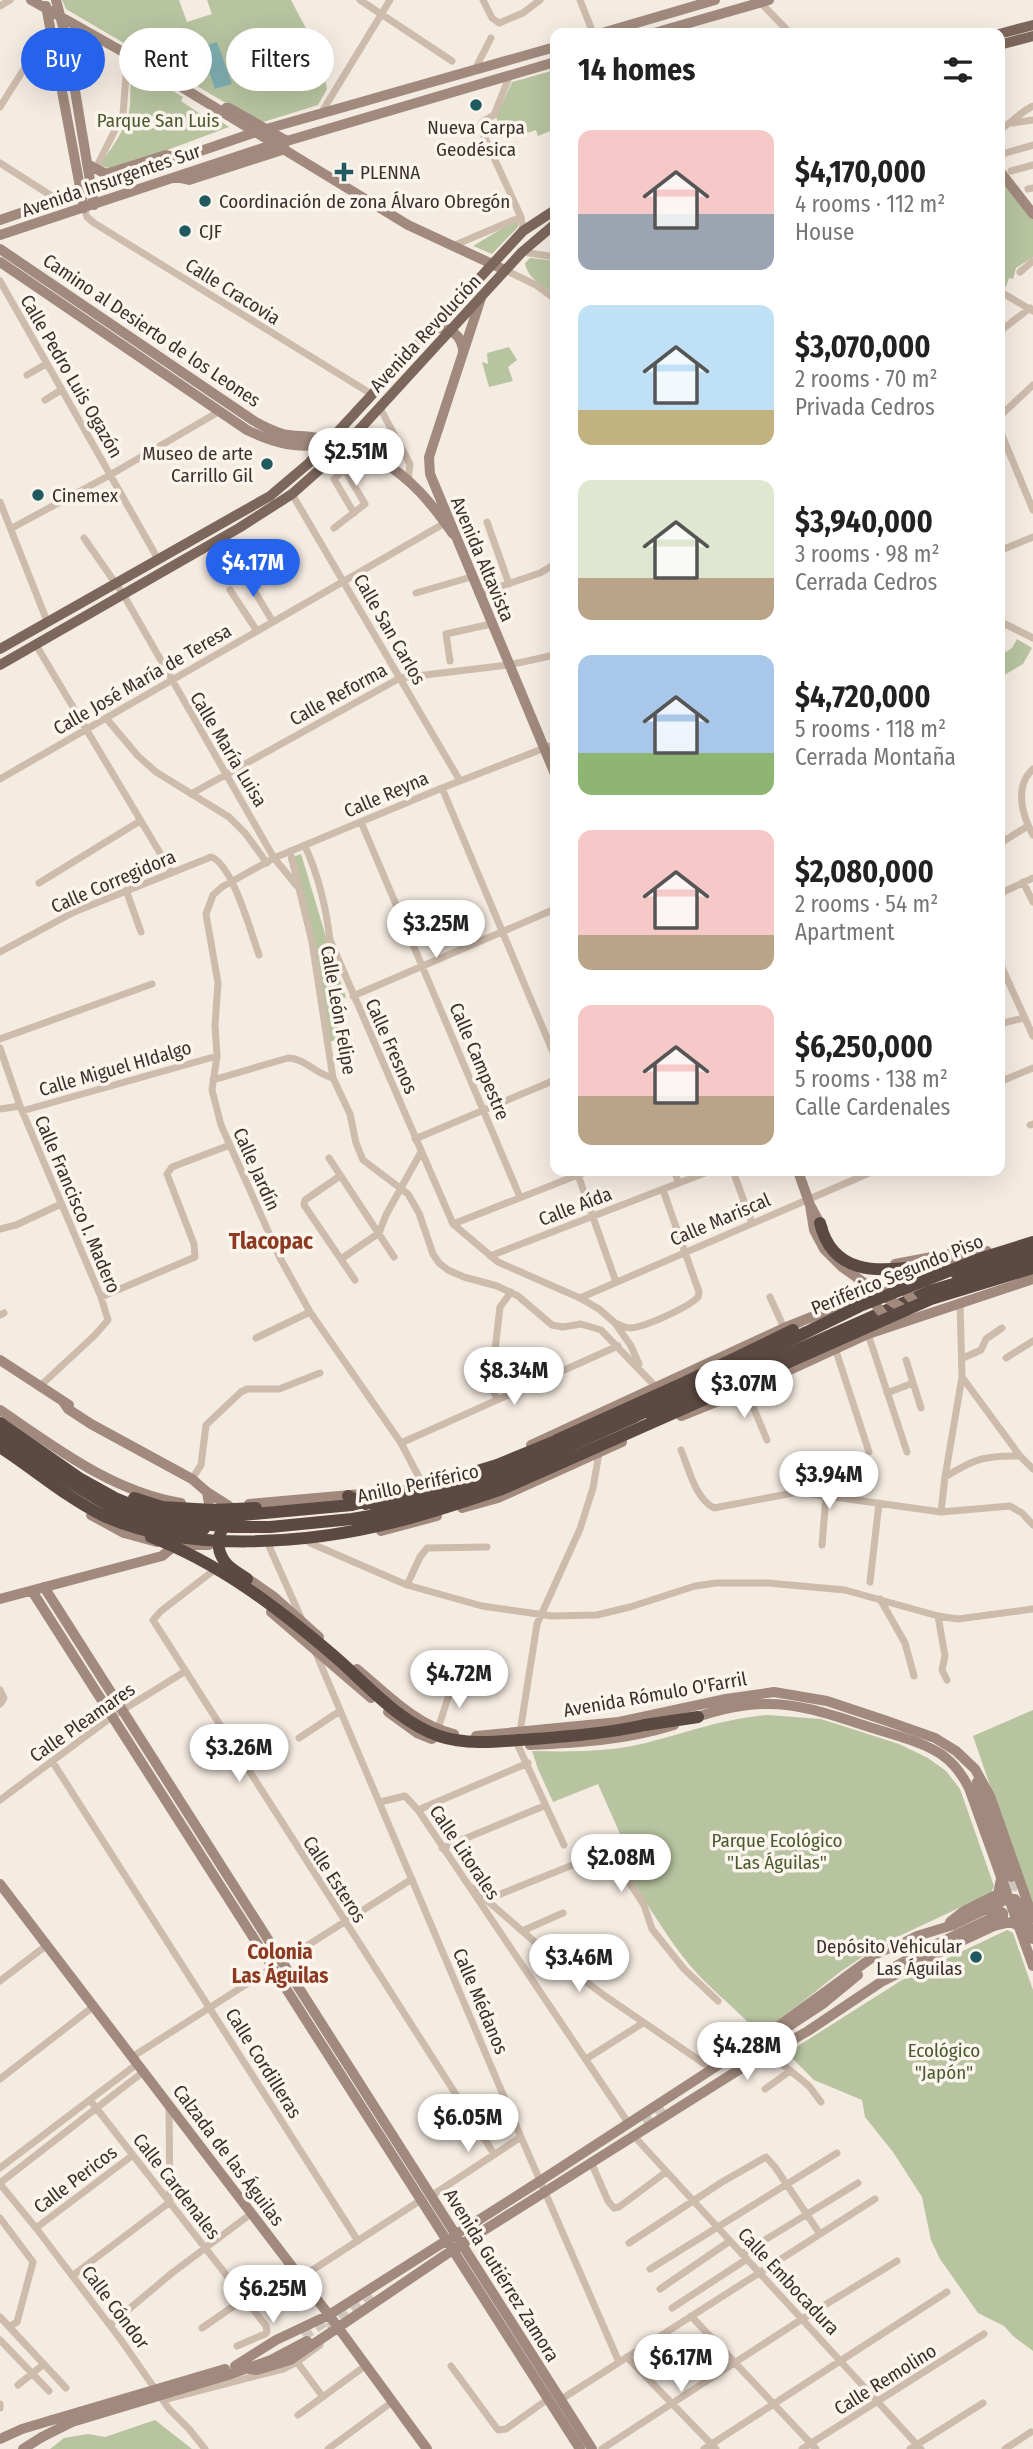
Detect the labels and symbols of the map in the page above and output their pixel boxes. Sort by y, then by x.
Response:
marker: Nueva Carpa Geodésica [468,97,484,113]
park label: Parque San Luis [97,109,219,132]
place label: Nueva Carpa Geodésica [427,116,525,161]
street label: Avenida Insurgentes Sur [19,139,204,222]
place label: PLENNA [360,161,420,184]
marker: PLENNA [334,162,354,182]
place label: Coordinación de zona Álvaro Obregón [219,190,510,213]
marker: Coordinación de zona Álvaro Obregón [197,193,213,209]
place label: CJF [199,220,222,243]
marker: CJF [177,223,193,239]
street label: Camino al Desierto de los Leones [39,249,265,412]
street label: Calle Cracovia [181,253,284,330]
street label: Avenida Revolución [365,270,486,397]
street label: Calle Pedro Luis Ogazón [15,291,128,462]
pin: $2.51M [299,428,413,488]
place label: Museo de arte Carrillo Gil [142,442,253,487]
marker: Museo de arte Carrillo Gil [259,456,275,472]
place label: Cinemex [52,484,119,507]
marker: Cinemex [30,487,46,503]
street label: Avenida Altavista [446,493,519,625]
pin: $4.17M [196,540,310,599]
street label: Calle San Carlos [349,570,431,689]
street label: Calle José María de Teresa [49,619,235,740]
street label: Calle Reforma [285,658,391,731]
street label: Calle María Luisa [185,687,272,811]
street label: Calle Reyna [340,766,432,823]
street label: Calle Corregidora [47,845,179,918]
pin: $3.25M [379,900,493,960]
street label: Calle León Felipe [316,944,361,1076]
street label: Calle Fresnos [360,995,423,1097]
street label: Calle Campestre [445,999,515,1123]
street label: Calle Miguel HIdalgo [36,1036,194,1101]
street label: Calle Francisco I. Madero [30,1112,125,1296]
street label: Calle Jardín [228,1124,285,1214]
street label: Calle Aída [535,1182,615,1231]
street label: Calle Mariscal [667,1188,774,1251]
district label: Tlacopac [229,1227,313,1255]
street label: Periférico Segundo Piso [808,1229,987,1320]
pin: $8.34M [457,1348,571,1407]
pin: $3.07M [687,1360,801,1420]
pin: $3.94M [772,1452,886,1511]
street label: Anillo Periférico [355,1459,481,1508]
pin: $4.72M [402,1650,516,1710]
street label: Avenida Rómulo O'Farril [562,1667,749,1722]
street label: Calle Pleamares [25,1678,139,1767]
pin: $3.26M [182,1724,296,1784]
street label: Calle Litorales [425,1801,505,1904]
park label: Parque Ecológico "Las Águilas" [711,1829,843,1874]
street label: Calle Esteros [298,1832,371,1927]
pin: $2.08M [564,1834,678,1894]
pin: $3.46M [522,1934,636,1994]
place label: Depósito Vehicular Las Águilas [816,1935,962,1980]
district label: Colonia Las Águilas [232,1939,328,1989]
street label: Calle Médanos [448,1945,513,2058]
marker: Depósito Vehicular Las Águilas [968,1949,984,1965]
street label: Calle Cordilleras [221,2004,307,2123]
pin: $4.28M [690,2022,804,2082]
park label: Ecológico "Japón" [908,2039,980,2084]
street label: Calzada de las Águilas [168,2080,289,2230]
pin: $6.05M [411,2094,525,2154]
street label: Calle Cardenales [128,2129,225,2244]
street label: Calle Pericos [29,2141,122,2218]
street label: Avenida Gutiérrez Zamora [439,2185,564,2366]
street label: Calle Embocadura [733,2223,844,2340]
street label: Calle Cóndor [77,2261,155,2354]
pin: $6.25M [216,2266,330,2325]
pin: $6.17M [624,2334,738,2394]
street label: Calle Remolino [830,2339,941,2420]

